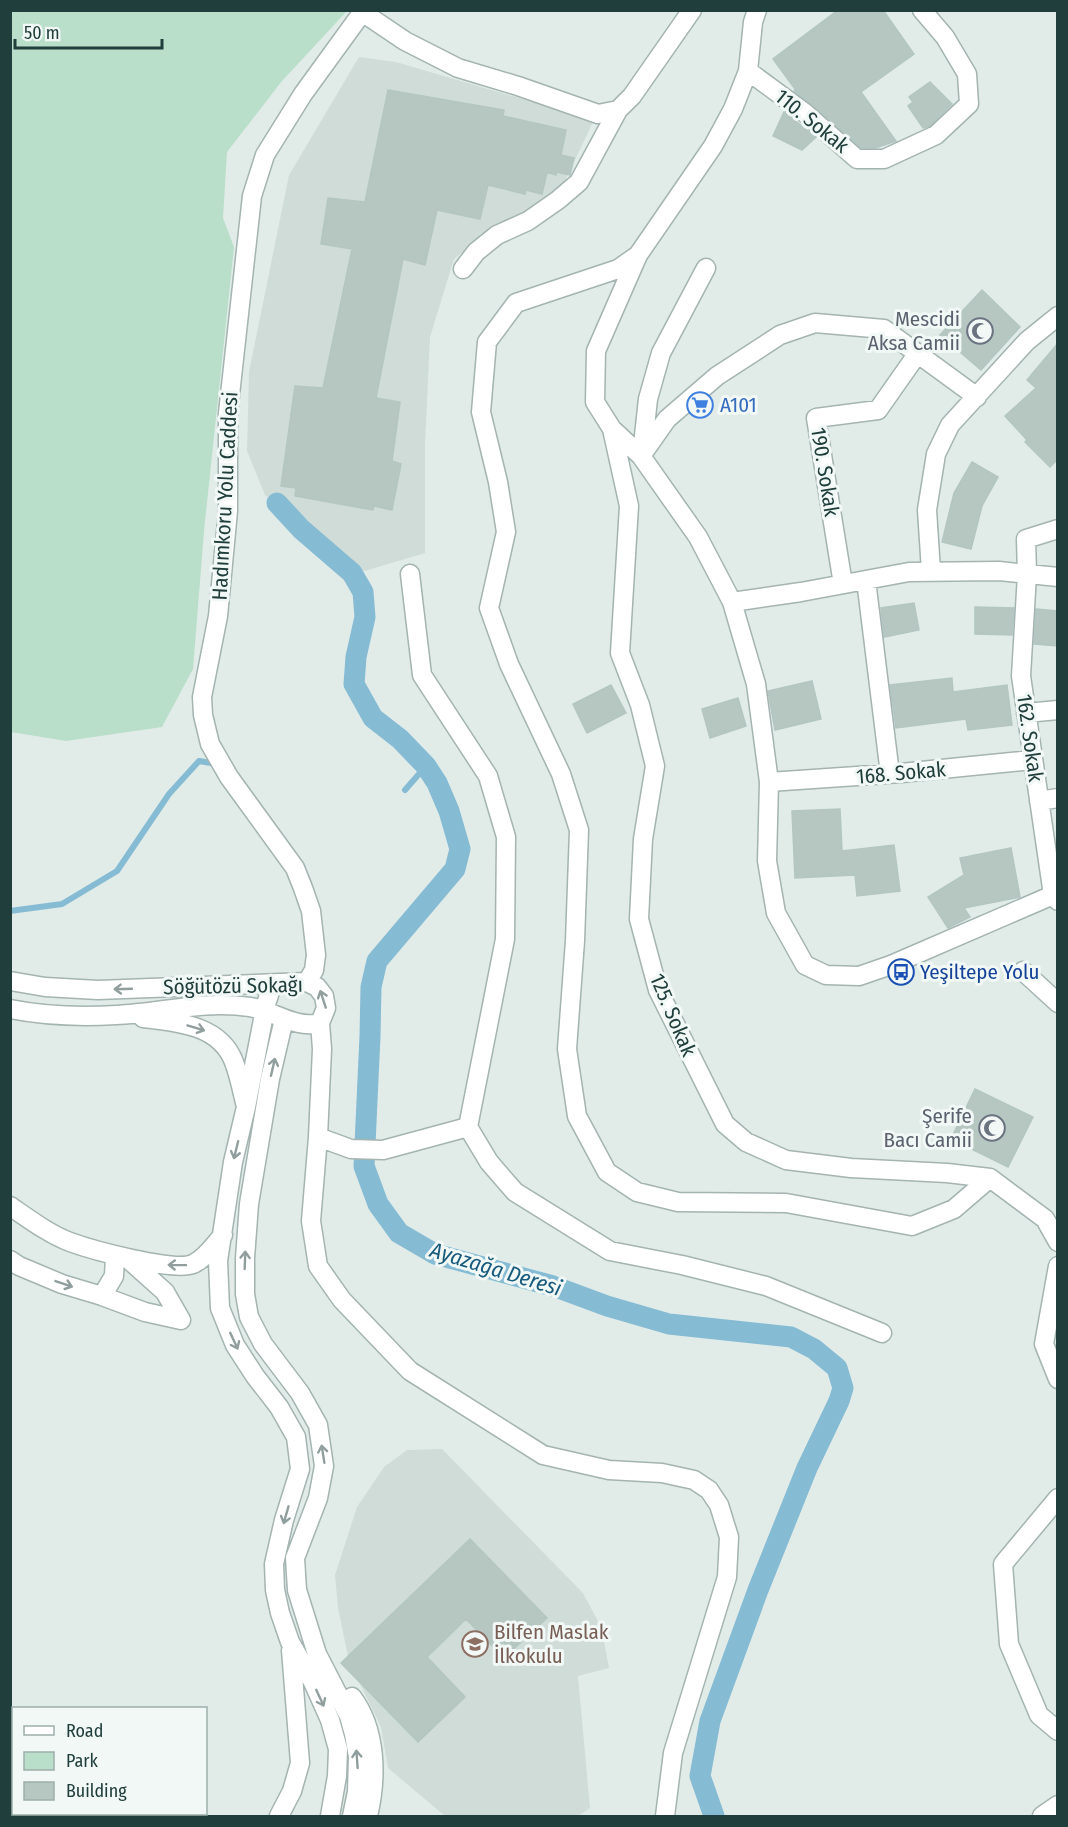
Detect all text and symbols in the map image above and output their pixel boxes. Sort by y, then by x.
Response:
scale bar [15,12,162,50]
text: 50 m [24,22,60,44]
street label: 110. Sokak [770,83,854,159]
place label: Mescidi Aksa Camii [868,306,960,356]
mosque icon: Mescidi Aksa Camii [965,316,995,346]
supermarket icon: A101 [685,390,715,420]
street label: Hadımkoru Yolu Caddesi [207,391,243,601]
place label: A101 [720,392,757,418]
street label: 190. Sokak [805,426,845,519]
street label: 162. Sokak [1011,693,1049,784]
street label: 168. Sokak [855,756,947,790]
bus stop icon: Yeşiltepe Yolu [886,957,916,987]
place label: Yeşiltepe Yolu [920,959,1040,985]
street label: 125. Sokak [644,970,702,1061]
street label: Söğütözü Sokağı [163,972,303,1000]
one-way arrow [113,983,133,995]
one-way arrow [316,991,327,1009]
one-way arrow [186,1023,205,1034]
one-way arrow [268,1058,280,1077]
place label: Şerife Bacı Camii [884,1103,972,1153]
mosque icon: Şerife Bacı Camii [977,1113,1007,1143]
one-way arrow [229,1140,241,1159]
water label: Ayazağa Deresi [426,1236,565,1302]
one-way arrow [240,1250,251,1270]
one-way arrow [167,1259,187,1271]
one-way arrow [54,1280,72,1291]
one-way arrow [228,1331,240,1349]
one-way arrow [317,1445,328,1465]
one-way arrow [280,1505,291,1524]
place label: Bilfen Maslak İlkokulu [494,1619,609,1669]
school or university icon: Bilfen Maslak İlkokulu [460,1629,490,1659]
one-way arrow [315,1689,327,1707]
legend [12,1707,207,1815]
text: Road [66,1720,103,1742]
one-way arrow [351,1749,362,1769]
text: Park [66,1750,99,1772]
text: Building [66,1780,127,1802]

